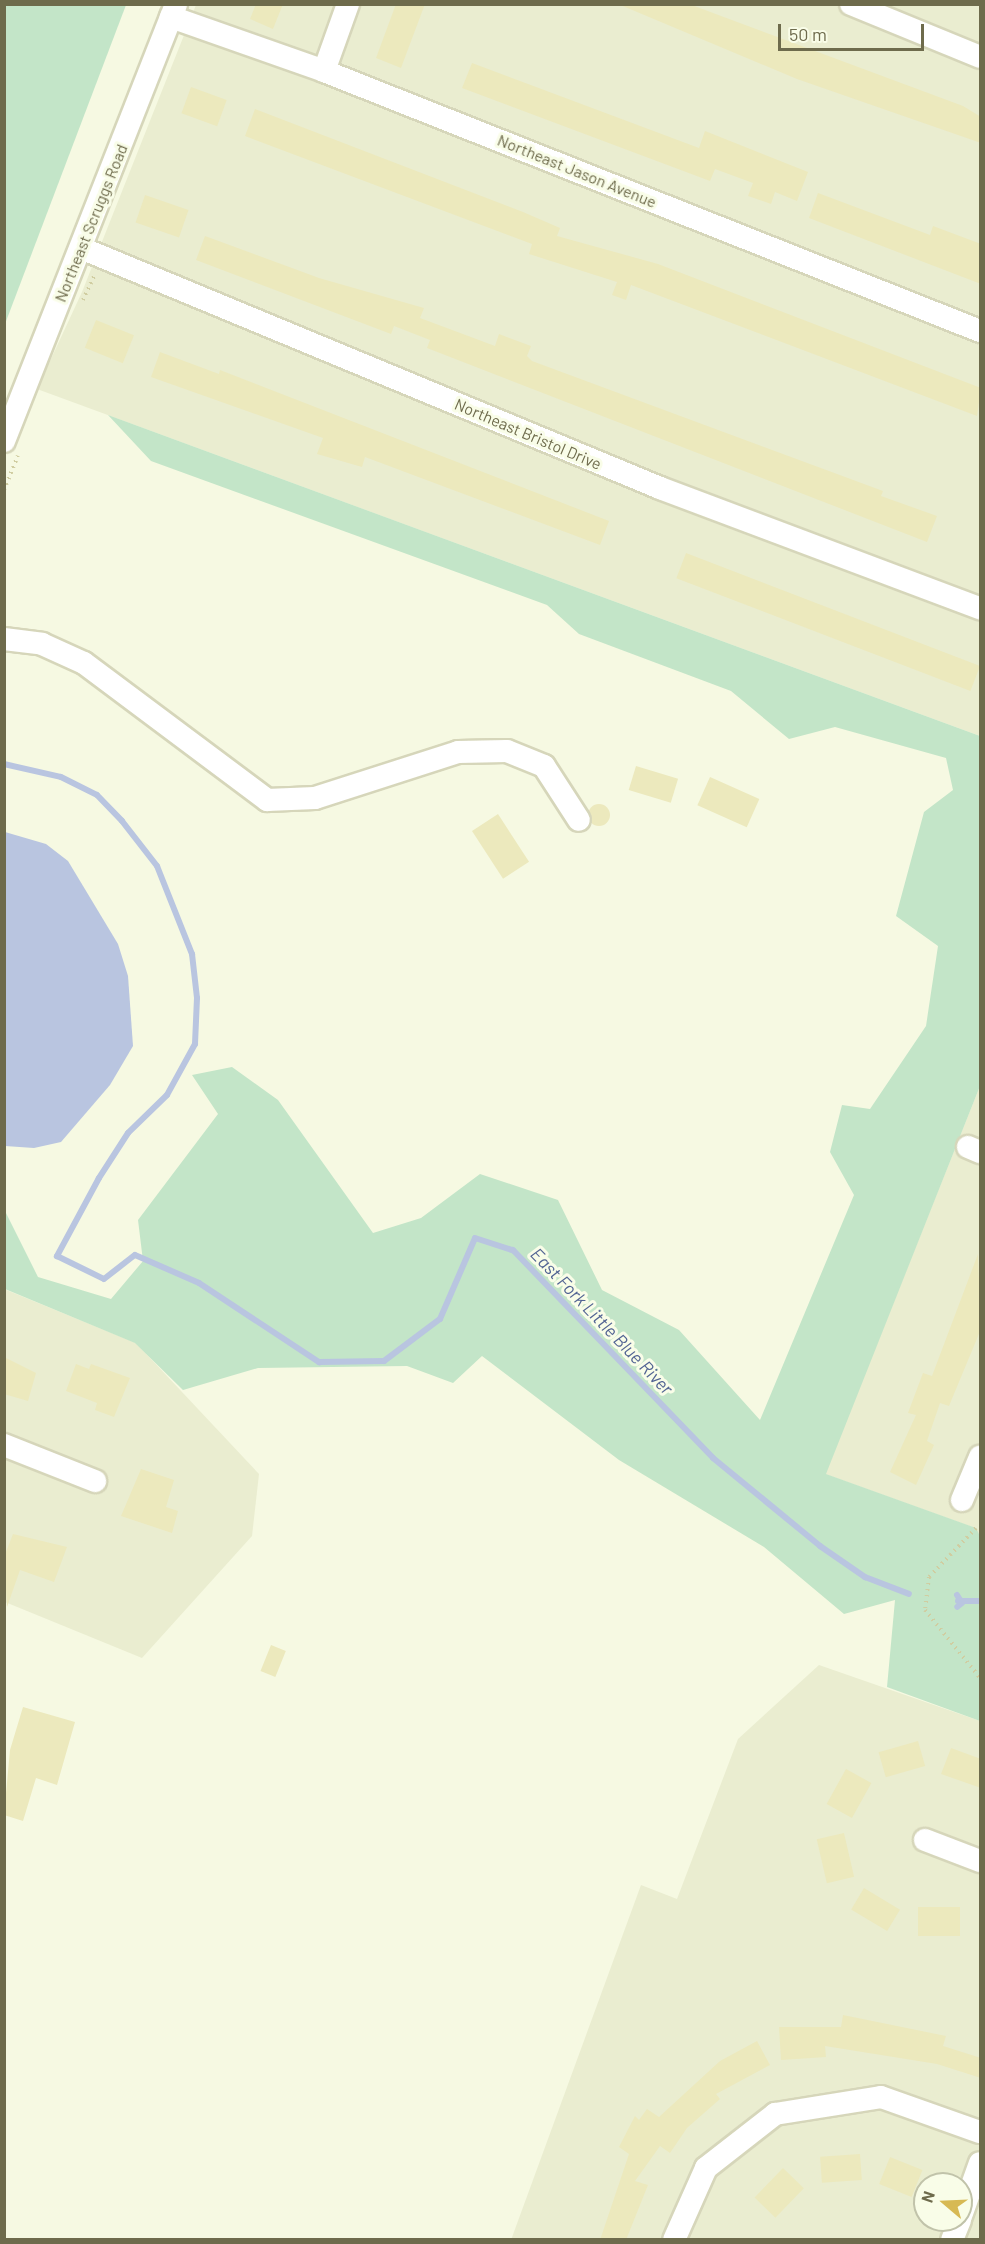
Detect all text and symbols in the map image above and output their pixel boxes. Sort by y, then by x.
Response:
scale bar [781,12,926,50]
text: 50 m [789,23,827,45]
street label: Northeast Jason Avenue [495,130,659,212]
street label: Northeast Scruggs Road [51,141,131,305]
street label: Northeast Bristol Drive [452,394,604,474]
water label: East Fork Little Blue River [526,1243,678,1399]
north arrow [913,2172,973,2232]
text: N [917,2189,938,2205]

